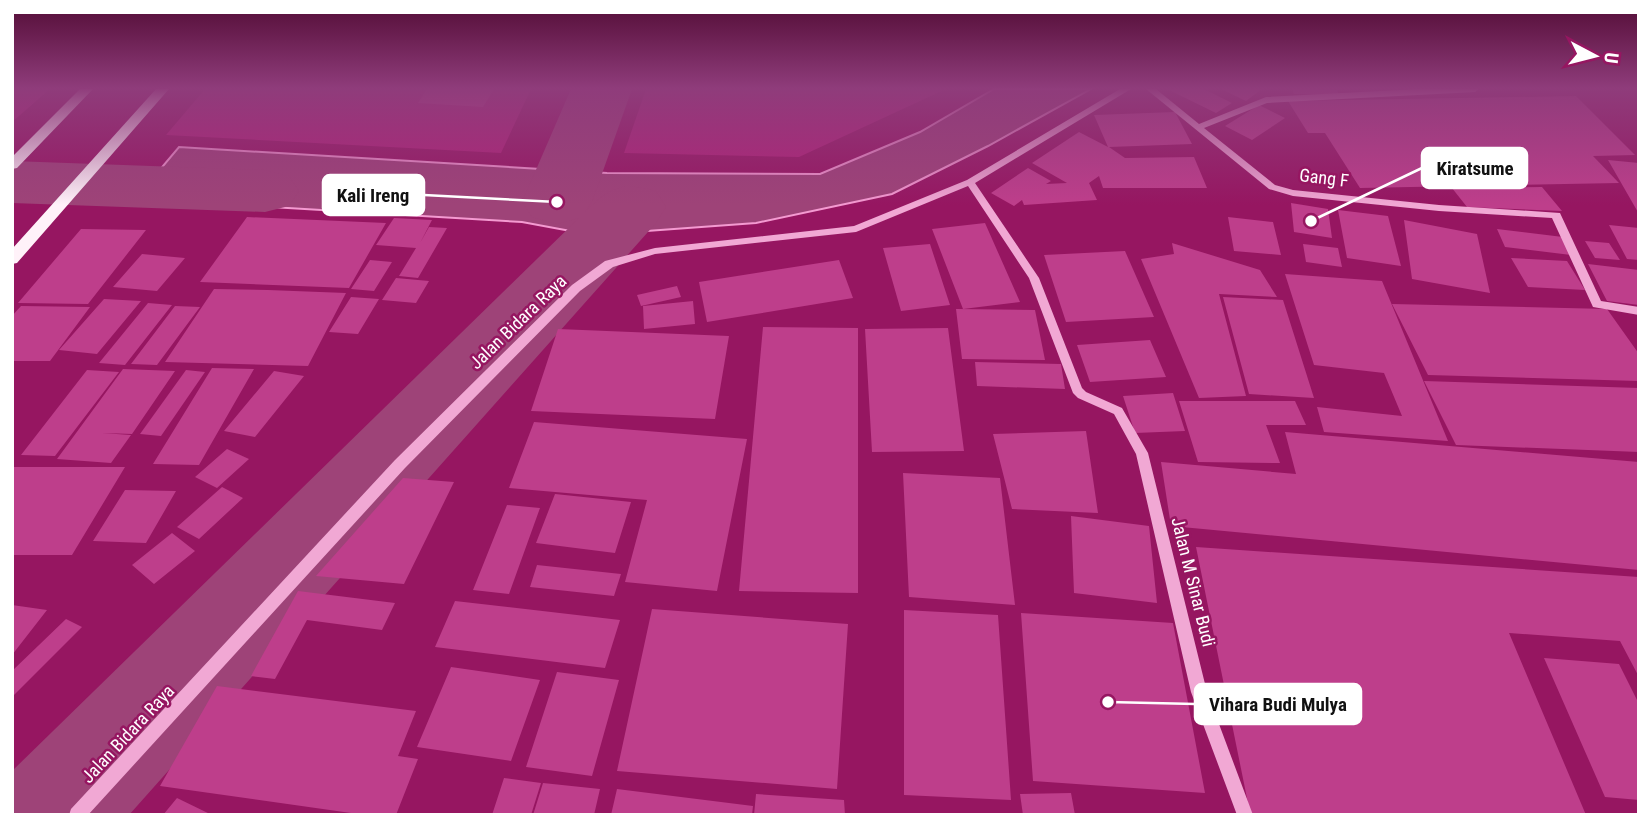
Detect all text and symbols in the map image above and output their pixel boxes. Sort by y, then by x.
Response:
north arrow [1560,21,1630,91]
text: U [1599,51,1623,65]
callout: Kiratsume [1422,148,1527,188]
text: Kiratsume [1436,157,1514,180]
street label: Gang F [1298,164,1350,191]
callout: Kali Ireng [323,175,424,215]
text: Kali Ireng [337,184,409,207]
street label: Jalan Bidara Raya [465,270,570,373]
street label: Jalan M Sinar Budi [1167,515,1220,649]
street label: Jalan Bidara Raya [77,680,178,787]
callout: Vihara Budi Mulya [1195,684,1361,724]
text: Vihara Budi Mulya [1209,693,1347,716]

